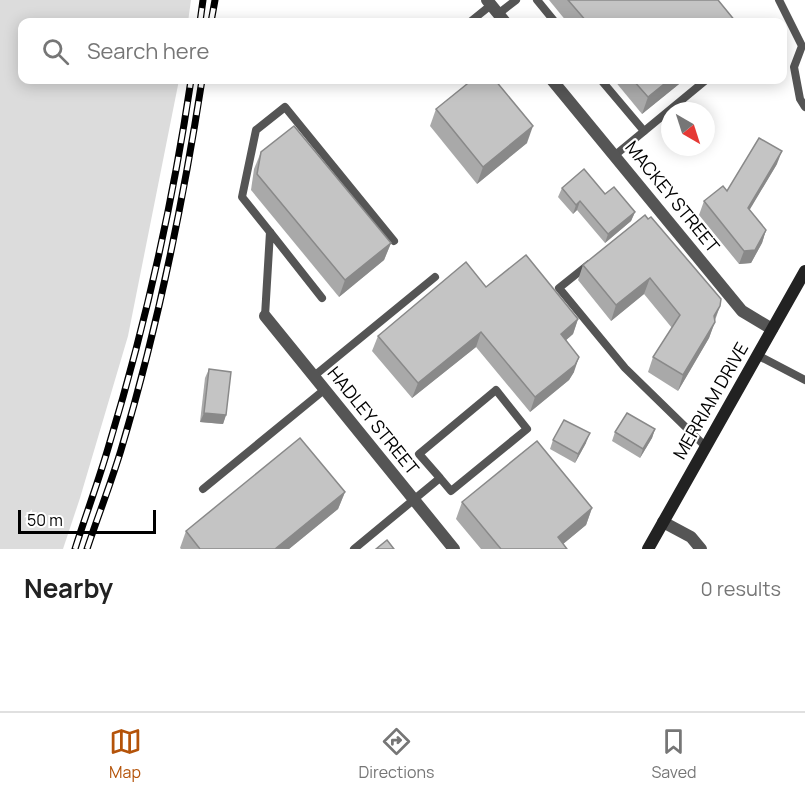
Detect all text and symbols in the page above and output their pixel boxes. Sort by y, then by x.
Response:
search box [18,18,787,84]
icon: search [39,35,72,68]
text: Search here [87,36,209,66]
north arrow [661,102,715,156]
street label: MACKEY STREET [620,135,725,257]
street label: MERRIAM DRIVE [667,338,753,463]
street label: HADLEY STREET [323,361,425,480]
scale bar [18,507,156,534]
text: 50 m [27,509,63,531]
text: Nearby [24,570,113,606]
text: 0 results [701,575,781,602]
tab: Map [109,725,142,783]
tab: Directions [359,725,434,783]
tab: Saved [651,725,696,783]

